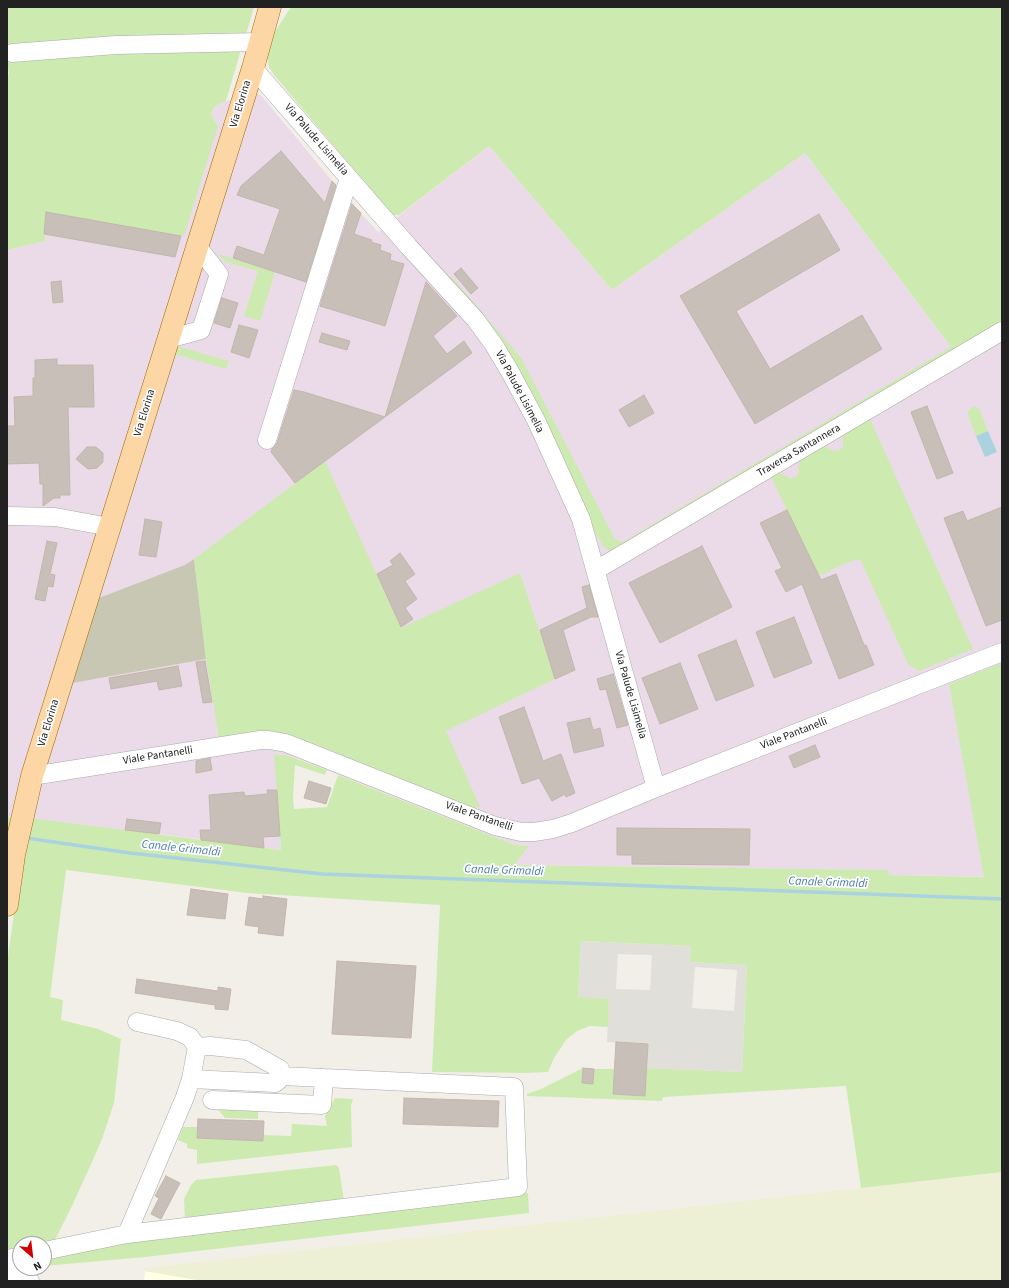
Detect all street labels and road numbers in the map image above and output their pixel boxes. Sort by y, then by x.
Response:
street label: Via Elorina [228,79,254,129]
street label: Via Palude Lisimelia [281,101,351,179]
street label: Via Palude Lisimelia [492,349,546,435]
street label: Via Elorina [132,388,158,438]
street label: Traversa Santannera [755,422,843,480]
street label: Via Palude Lisimelia [611,649,649,741]
street label: Via Elorina [36,698,62,748]
street label: Viale Pantanelli [759,715,829,753]
street label: Viale Pantanelli [122,744,194,768]
street label: Viale Pantanelli [444,799,514,835]

